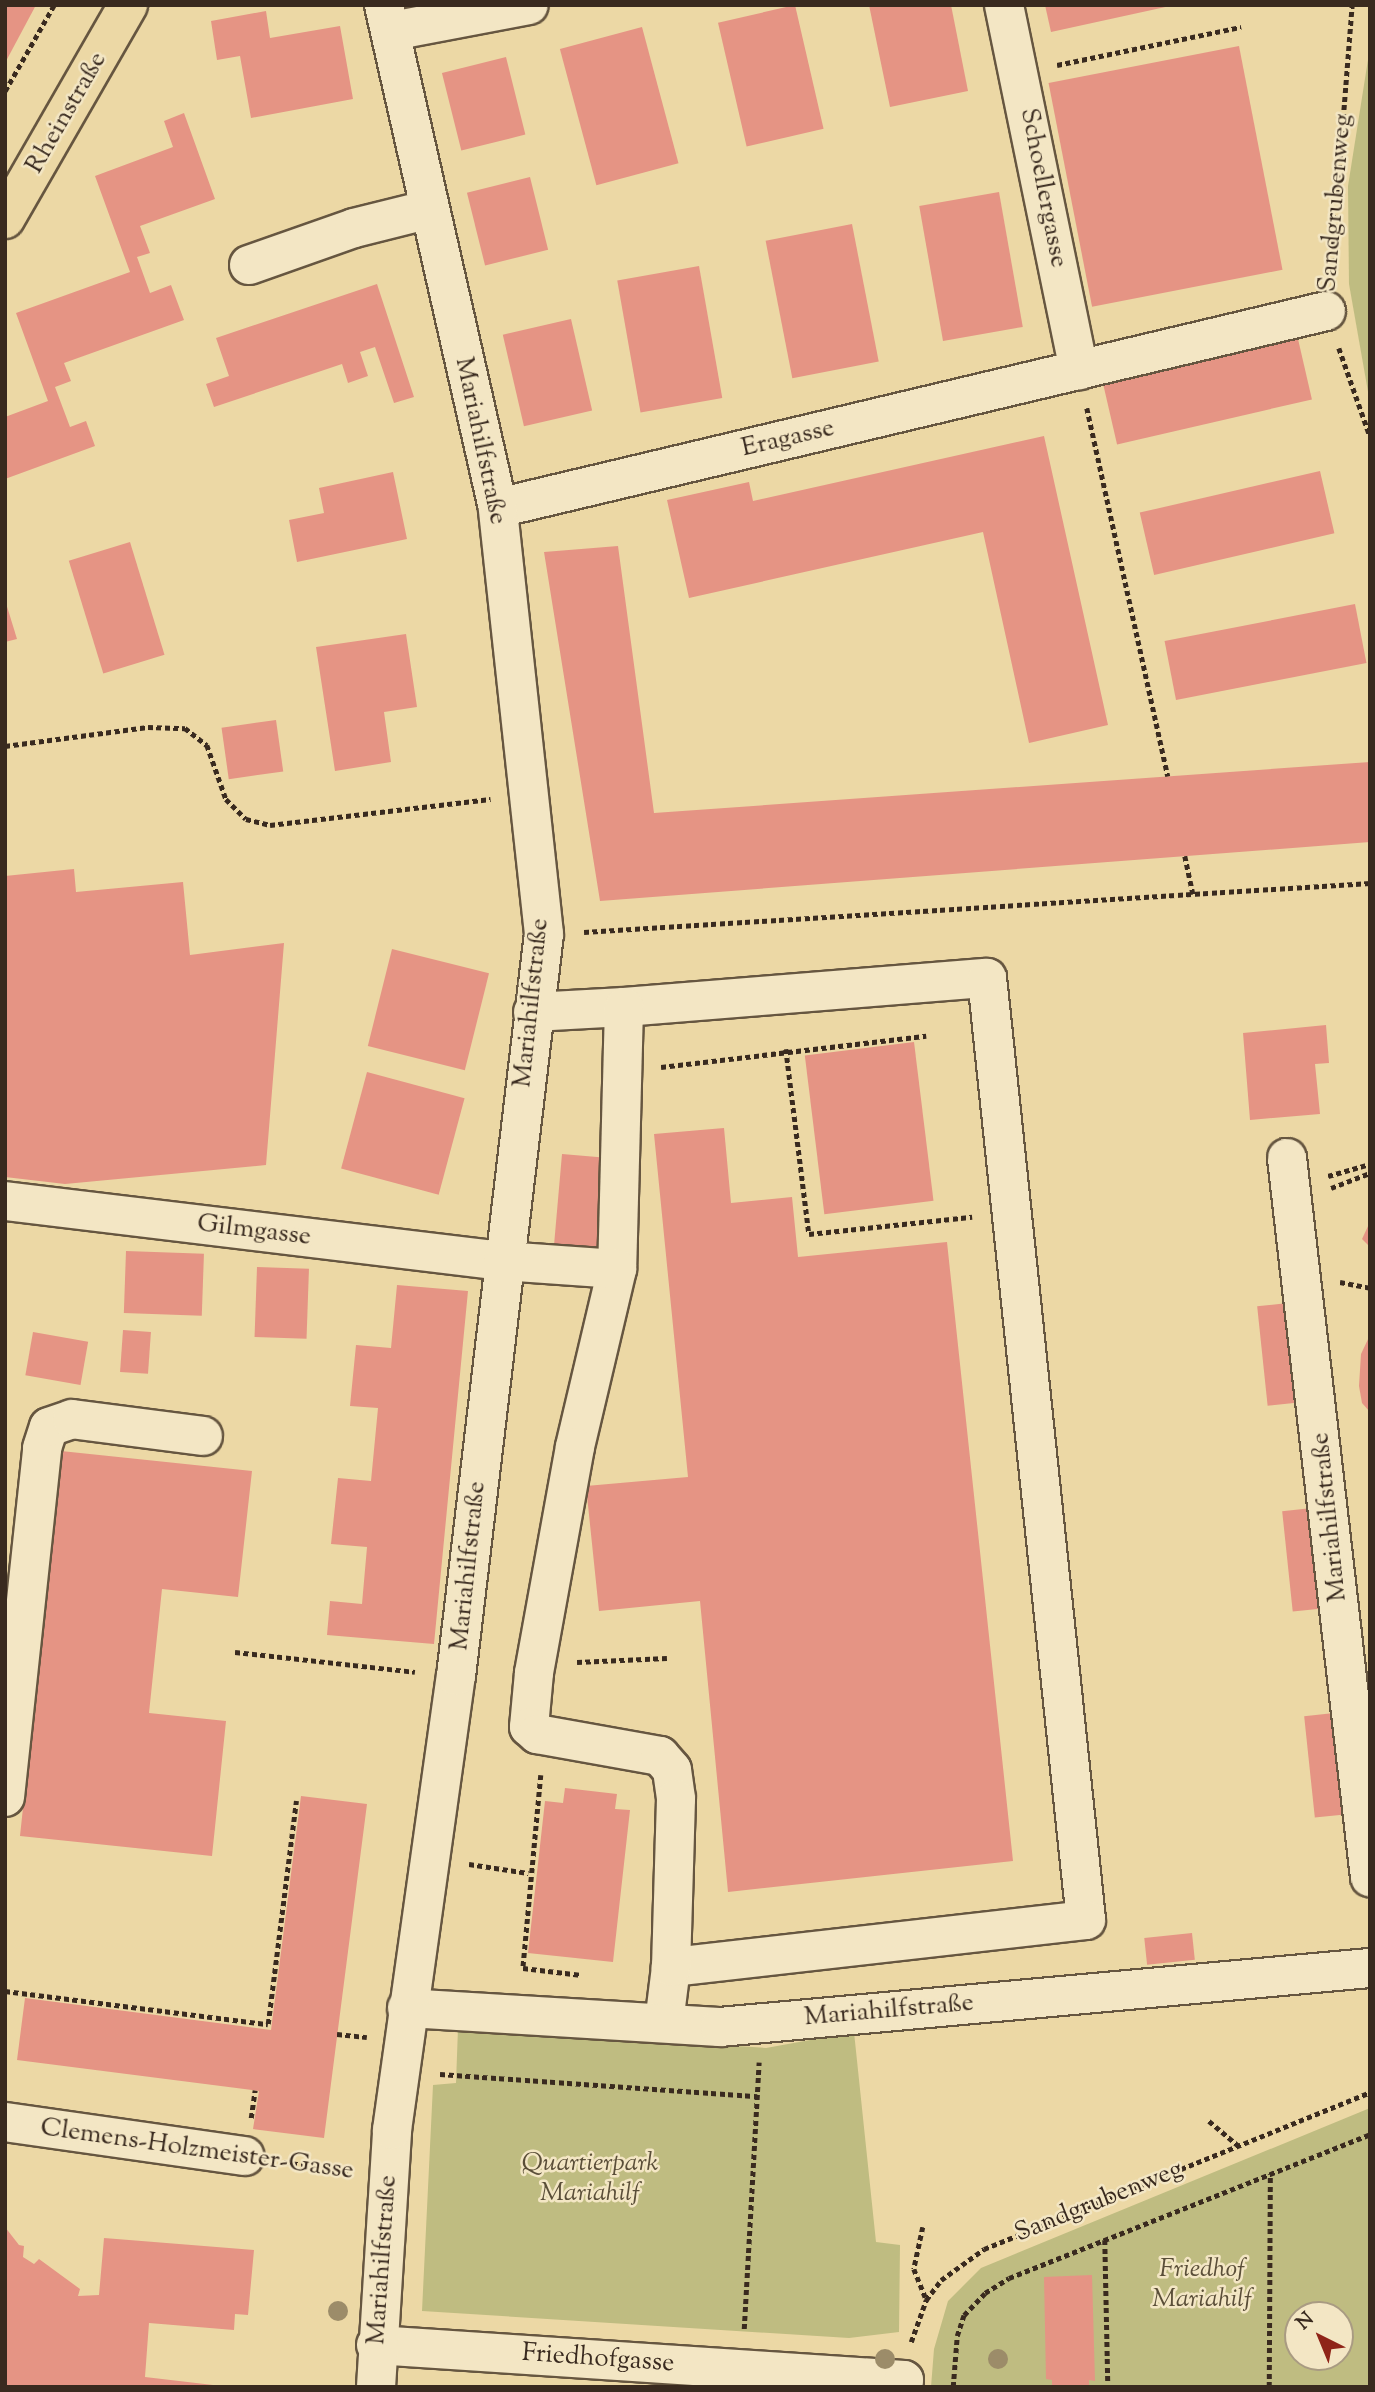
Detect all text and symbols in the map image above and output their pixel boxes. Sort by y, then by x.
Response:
street label: Rheinstraße [20,47,114,179]
street label: Schoellergasse [1012,106,1074,270]
street label: Sandgrubenweg [1313,113,1359,293]
street label: Mariahilfstraße [447,355,513,527]
street label: Eragasse [739,413,837,465]
street label: Mariahilfstraße [508,917,556,1089]
street label: Gilmgasse [195,1209,313,1253]
street label: Mariahilfstraße [1306,1431,1354,1603]
street label: Mariahilfstraße [445,1480,493,1652]
street label: Mariahilfstraße [803,1988,975,2034]
street label: Clemens-Holzmeister-Gasse [38,2113,356,2187]
park label: Quartierpark Mariahilf [522,2148,658,2210]
street label: Sandgrubenweg [1010,2154,1188,2250]
street label: Mariahilfstraße [362,2174,404,2346]
park label: Friedhof Mariahilf [1152,2254,1252,2316]
north arrow [1284,2301,1354,2371]
text: N [1291,2307,1320,2337]
street label: Friedhofgasse [521,2338,675,2380]

